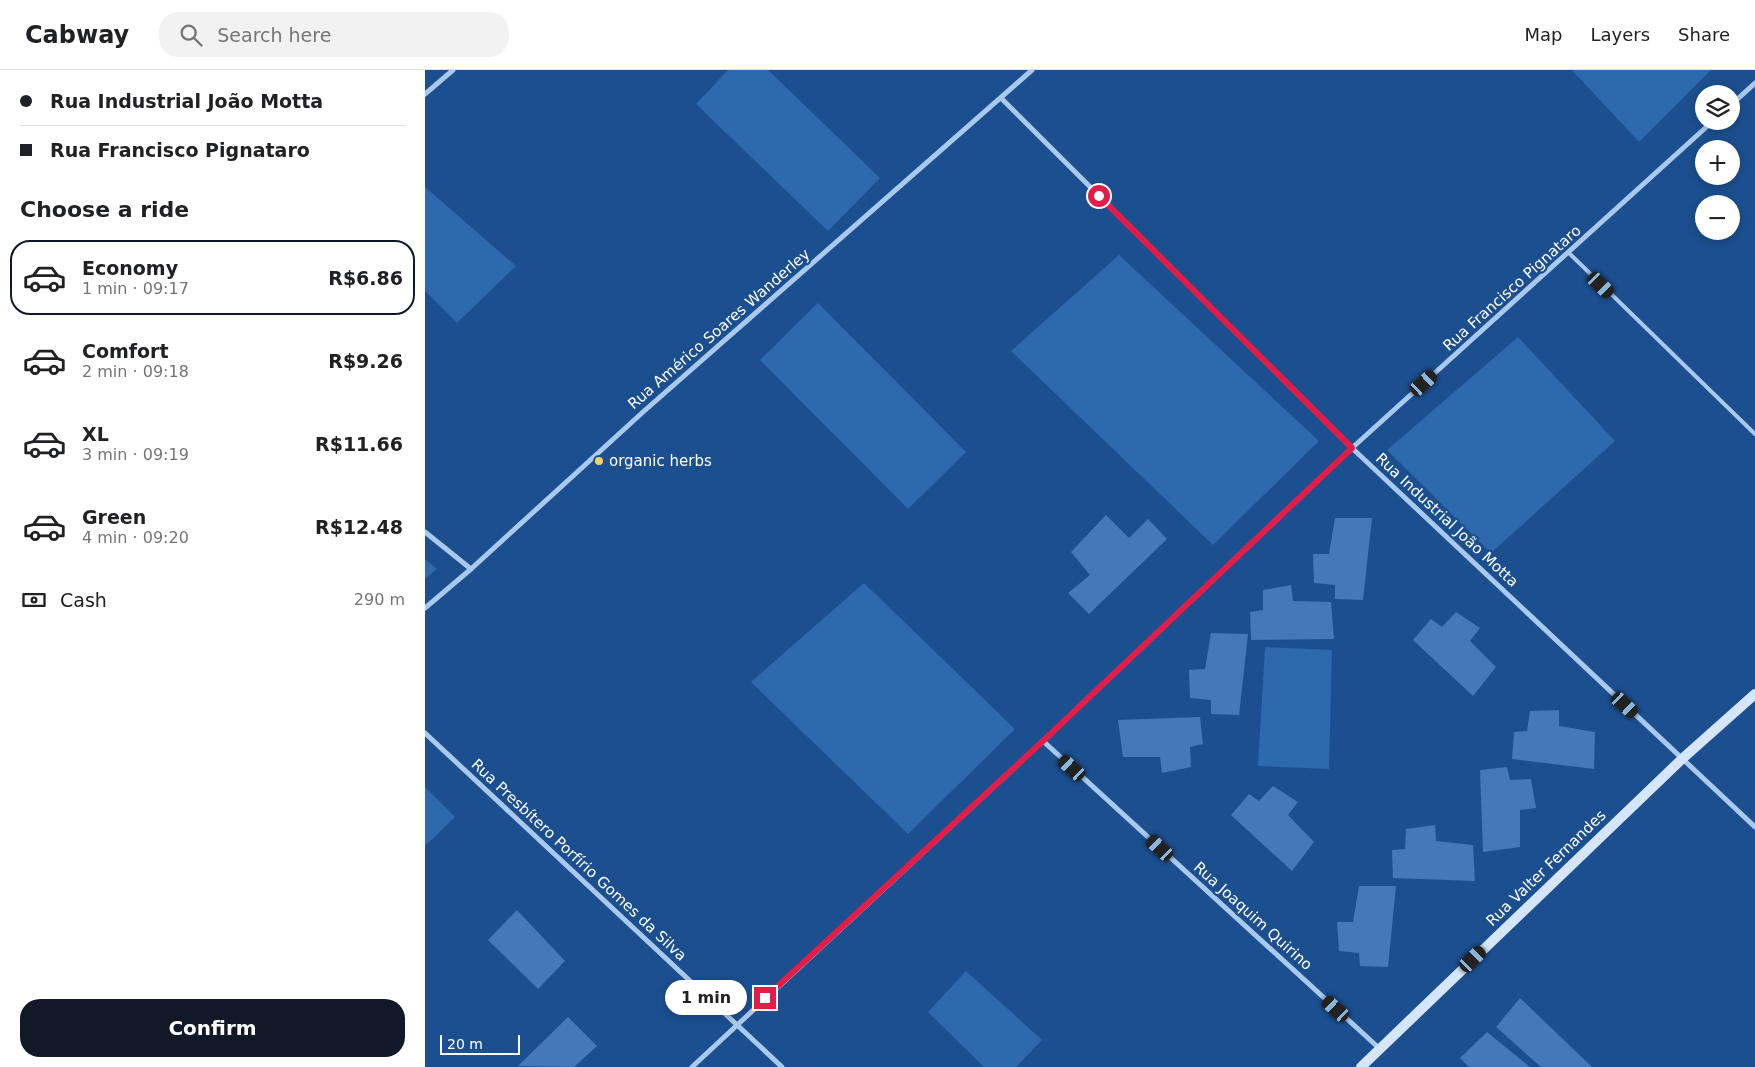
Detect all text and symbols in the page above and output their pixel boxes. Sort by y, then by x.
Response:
search box [159,12,509,57]
text: Cabway [25,21,129,49]
icon: search [177,21,205,49]
text: Search here [217,24,331,46]
text: Map [1524,24,1562,45]
text: Layers [1590,24,1650,45]
text: Share [1678,24,1730,45]
map controls [1695,85,1740,240]
button: layers [1695,85,1740,130]
text: Rua Industrial João Motta [50,90,323,112]
text: Rua Francisco Pignataro [50,139,310,161]
button: + [1695,140,1740,185]
route start [1088,185,1110,207]
button: − [1695,195,1740,240]
text: Choose a ride [20,197,189,222]
street label: Rua Francisco Pignataro [1439,221,1585,355]
street label: Rua Américo Soares Wanderley [624,245,814,413]
icon: car [22,255,67,300]
text: Economy [82,257,178,279]
text: R$6.86 [328,267,403,289]
car [1585,269,1617,301]
text: 1 min · 09:17 [82,279,189,298]
icon: car [22,338,67,383]
text: Comfort [82,340,169,362]
text: R$9.26 [328,350,403,372]
text: 2 min · 09:18 [82,362,189,381]
car [1407,367,1440,399]
icon: car [22,421,67,466]
text: XL [82,423,109,445]
text: R$11.66 [315,433,403,455]
text: 3 min · 09:19 [82,445,189,464]
street label: Rua Industrial João Motta [1372,449,1522,591]
place label: organic herbs [609,452,712,470]
marker: organic herbs [593,455,605,467]
icon: car [22,504,67,549]
text: Green [82,506,146,528]
text: R$12.48 [315,516,403,538]
text: 4 min · 09:20 [82,528,189,547]
icon: cash [20,586,48,614]
text: Cash [60,589,107,611]
text: 290 m [354,590,405,609]
car [1608,689,1641,721]
car [1055,752,1088,784]
street label: Rua Presbítero Porfírio Gomes da Silva [468,755,690,965]
street label: Rua Valter Fernandes [1482,806,1610,930]
car [1143,832,1176,864]
street label: Rua Joaquim Quirino [1190,858,1316,974]
car [1457,943,1489,975]
callout: 1 min [665,980,747,1016]
route end [754,987,776,1009]
text: 1 min [681,988,731,1007]
car [1319,993,1352,1025]
button: Confirm [20,999,405,1057]
scale bar [440,1032,520,1055]
text: 20 m [447,1036,483,1052]

